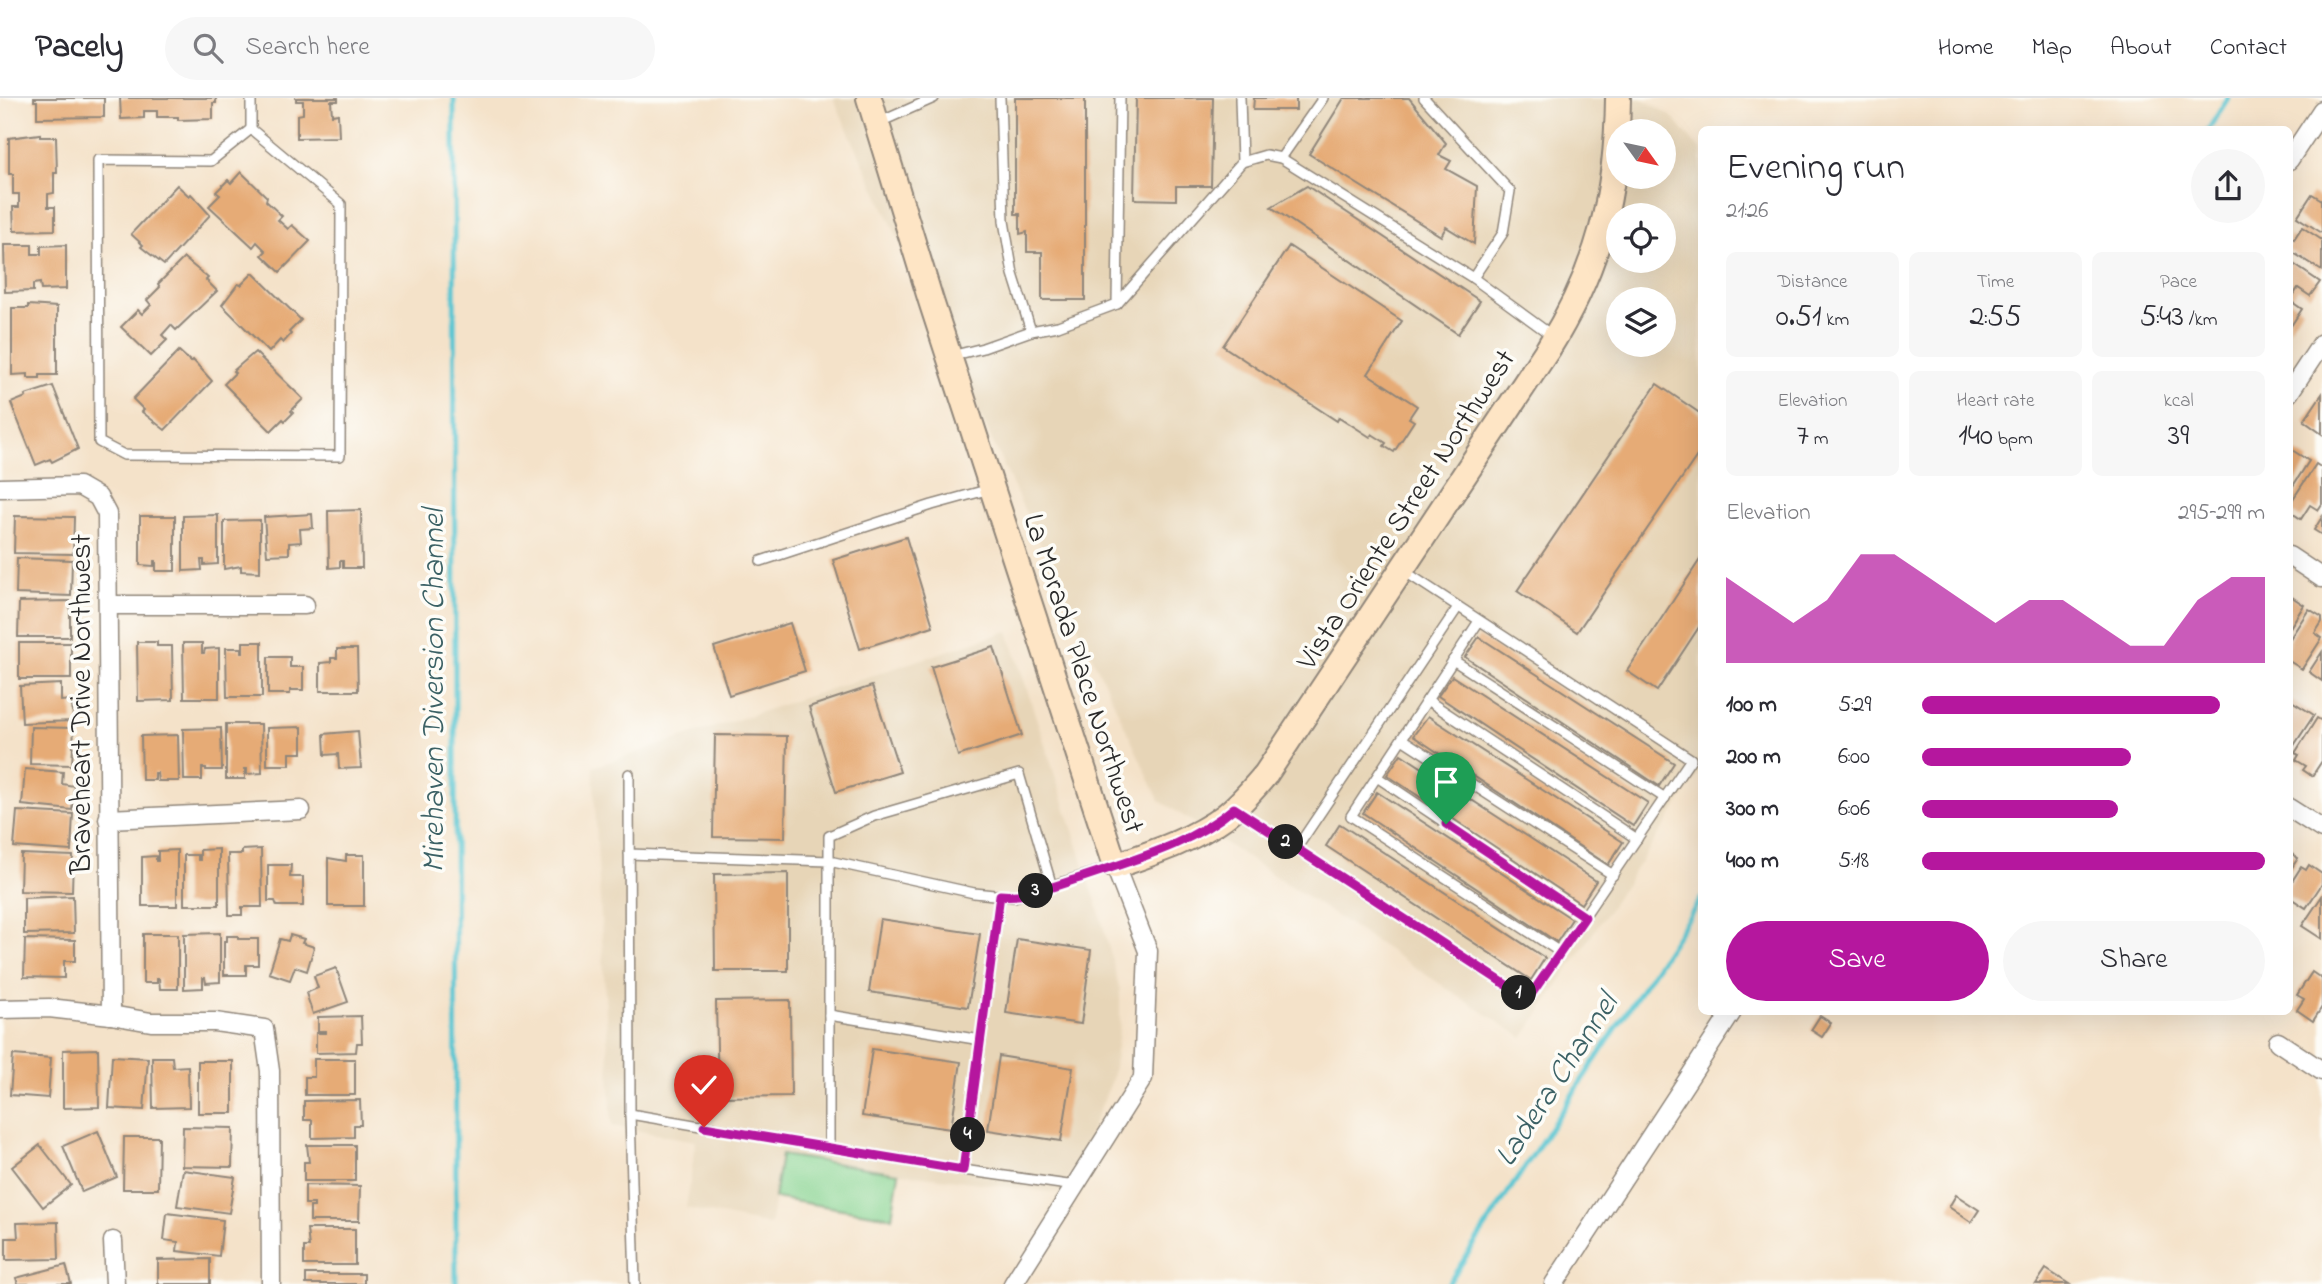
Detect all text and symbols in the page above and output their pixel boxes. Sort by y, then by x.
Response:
search box [165,17,655,80]
text: Pacely [35,24,123,72]
icon: search [189,29,227,67]
text: Search here [245,29,370,67]
text: Home [1938,31,1994,66]
text: Map [2032,31,2072,66]
text: About [2110,31,2172,66]
text: Contact [2210,31,2287,66]
north arrow [1606,119,1676,189]
map controls [1606,119,1676,357]
text: Evening run [1726,141,1905,197]
button: share [2191,149,2265,223]
text: 21:26 [1726,195,1768,228]
button: locate [1606,203,1676,273]
text: Distance [1778,269,1848,296]
text: Time [1977,269,2014,296]
text: Pace [2160,269,2197,296]
button: layers [1606,287,1676,357]
text: 0.51 [1776,296,1821,340]
text: 2:55 [1970,296,2021,340]
text: 5:43 [2139,296,2184,340]
text: km [1821,307,1849,334]
text: /km [2184,307,2218,334]
street label: Vista Oriente Street Northwest [1286,341,1528,681]
text: Elevation [1778,388,1847,415]
text: Heart rate [1957,388,2034,415]
text: kcal [2163,388,2194,415]
text: 7 [1797,415,1809,459]
text: 140 [1958,415,1993,459]
text: 39 [2168,415,2189,459]
text: m [1809,426,1828,453]
text: bpm [1993,426,2033,453]
text: Elevation [1726,497,1811,530]
text: 295–299 m [2178,497,2265,530]
water label: Mirehaven Diversion Channel [412,505,459,873]
street label: La Morada Place Northwest [1010,508,1155,839]
street label: Braveheart Drive Northwest [61,534,105,875]
text: 100 m [1726,689,1777,722]
text: 5:29 [1838,689,1871,722]
text: 200 m [1726,741,1781,774]
text: 6:00 [1838,741,1870,774]
pin [1416,752,1476,824]
icon: arrive [1427,763,1465,801]
text: 300 m [1726,793,1779,826]
text: 6:06 [1838,793,1870,826]
pin: 2 [1268,824,1304,860]
text: 2 [1281,828,1290,855]
text: 400 m [1726,845,1779,878]
text: 5:18 [1838,845,1869,878]
pin: 3 [1018,874,1054,908]
text: 3 [1032,877,1039,904]
button: Save [1726,921,1989,1001]
button: Share [2003,921,2265,1001]
pin: 1 [1502,976,1536,1010]
text: 1 [1515,979,1522,1006]
water label: Ladera Channel [1484,982,1634,1177]
pin [674,1055,734,1127]
icon: check [685,1066,723,1104]
pin: 4 [950,1118,986,1152]
text: 4 [964,1121,971,1148]

